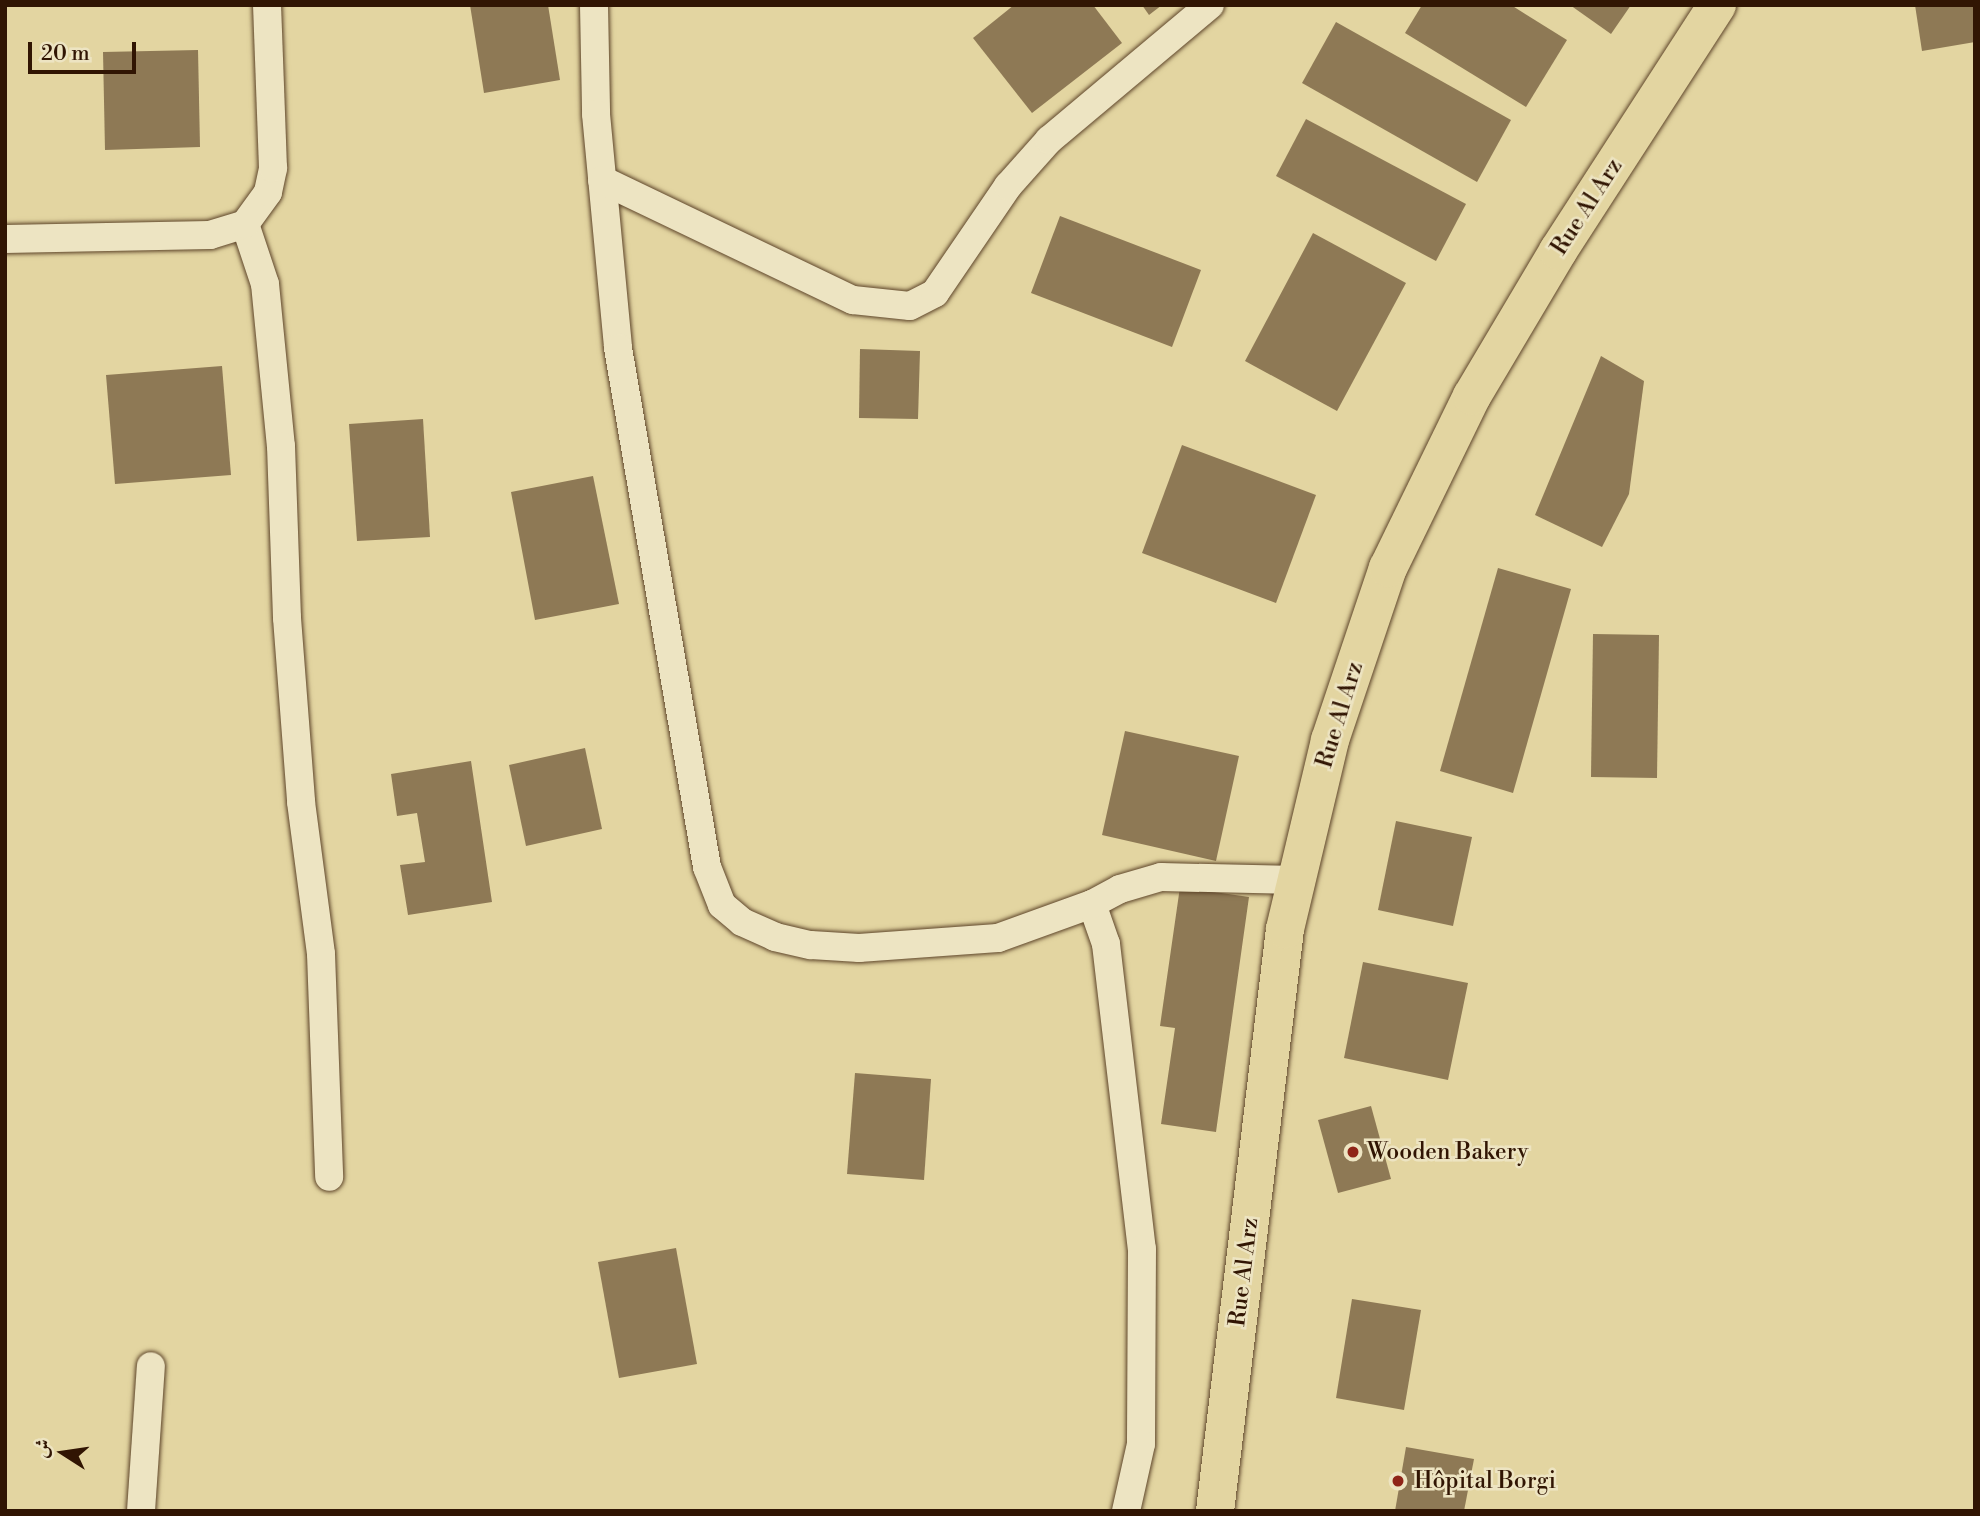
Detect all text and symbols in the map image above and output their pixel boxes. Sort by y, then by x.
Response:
scale bar [32,28,140,72]
text: 20 m [41,41,90,67]
street label: Rue Al Arz [1546,154,1628,260]
street label: Rue Al Arz [1311,659,1369,771]
place label: Wooden Bakery [1367,1138,1528,1166]
marker: Wooden Bakery [1345,1144,1361,1160]
street label: Rue Al Arz [1224,1216,1264,1328]
north arrow [28,1418,98,1488]
text: ش [29,1437,56,1460]
place label: Hôpital Borgi [1414,1467,1556,1495]
marker: Hôpital Borgi [1388,1471,1408,1491]

